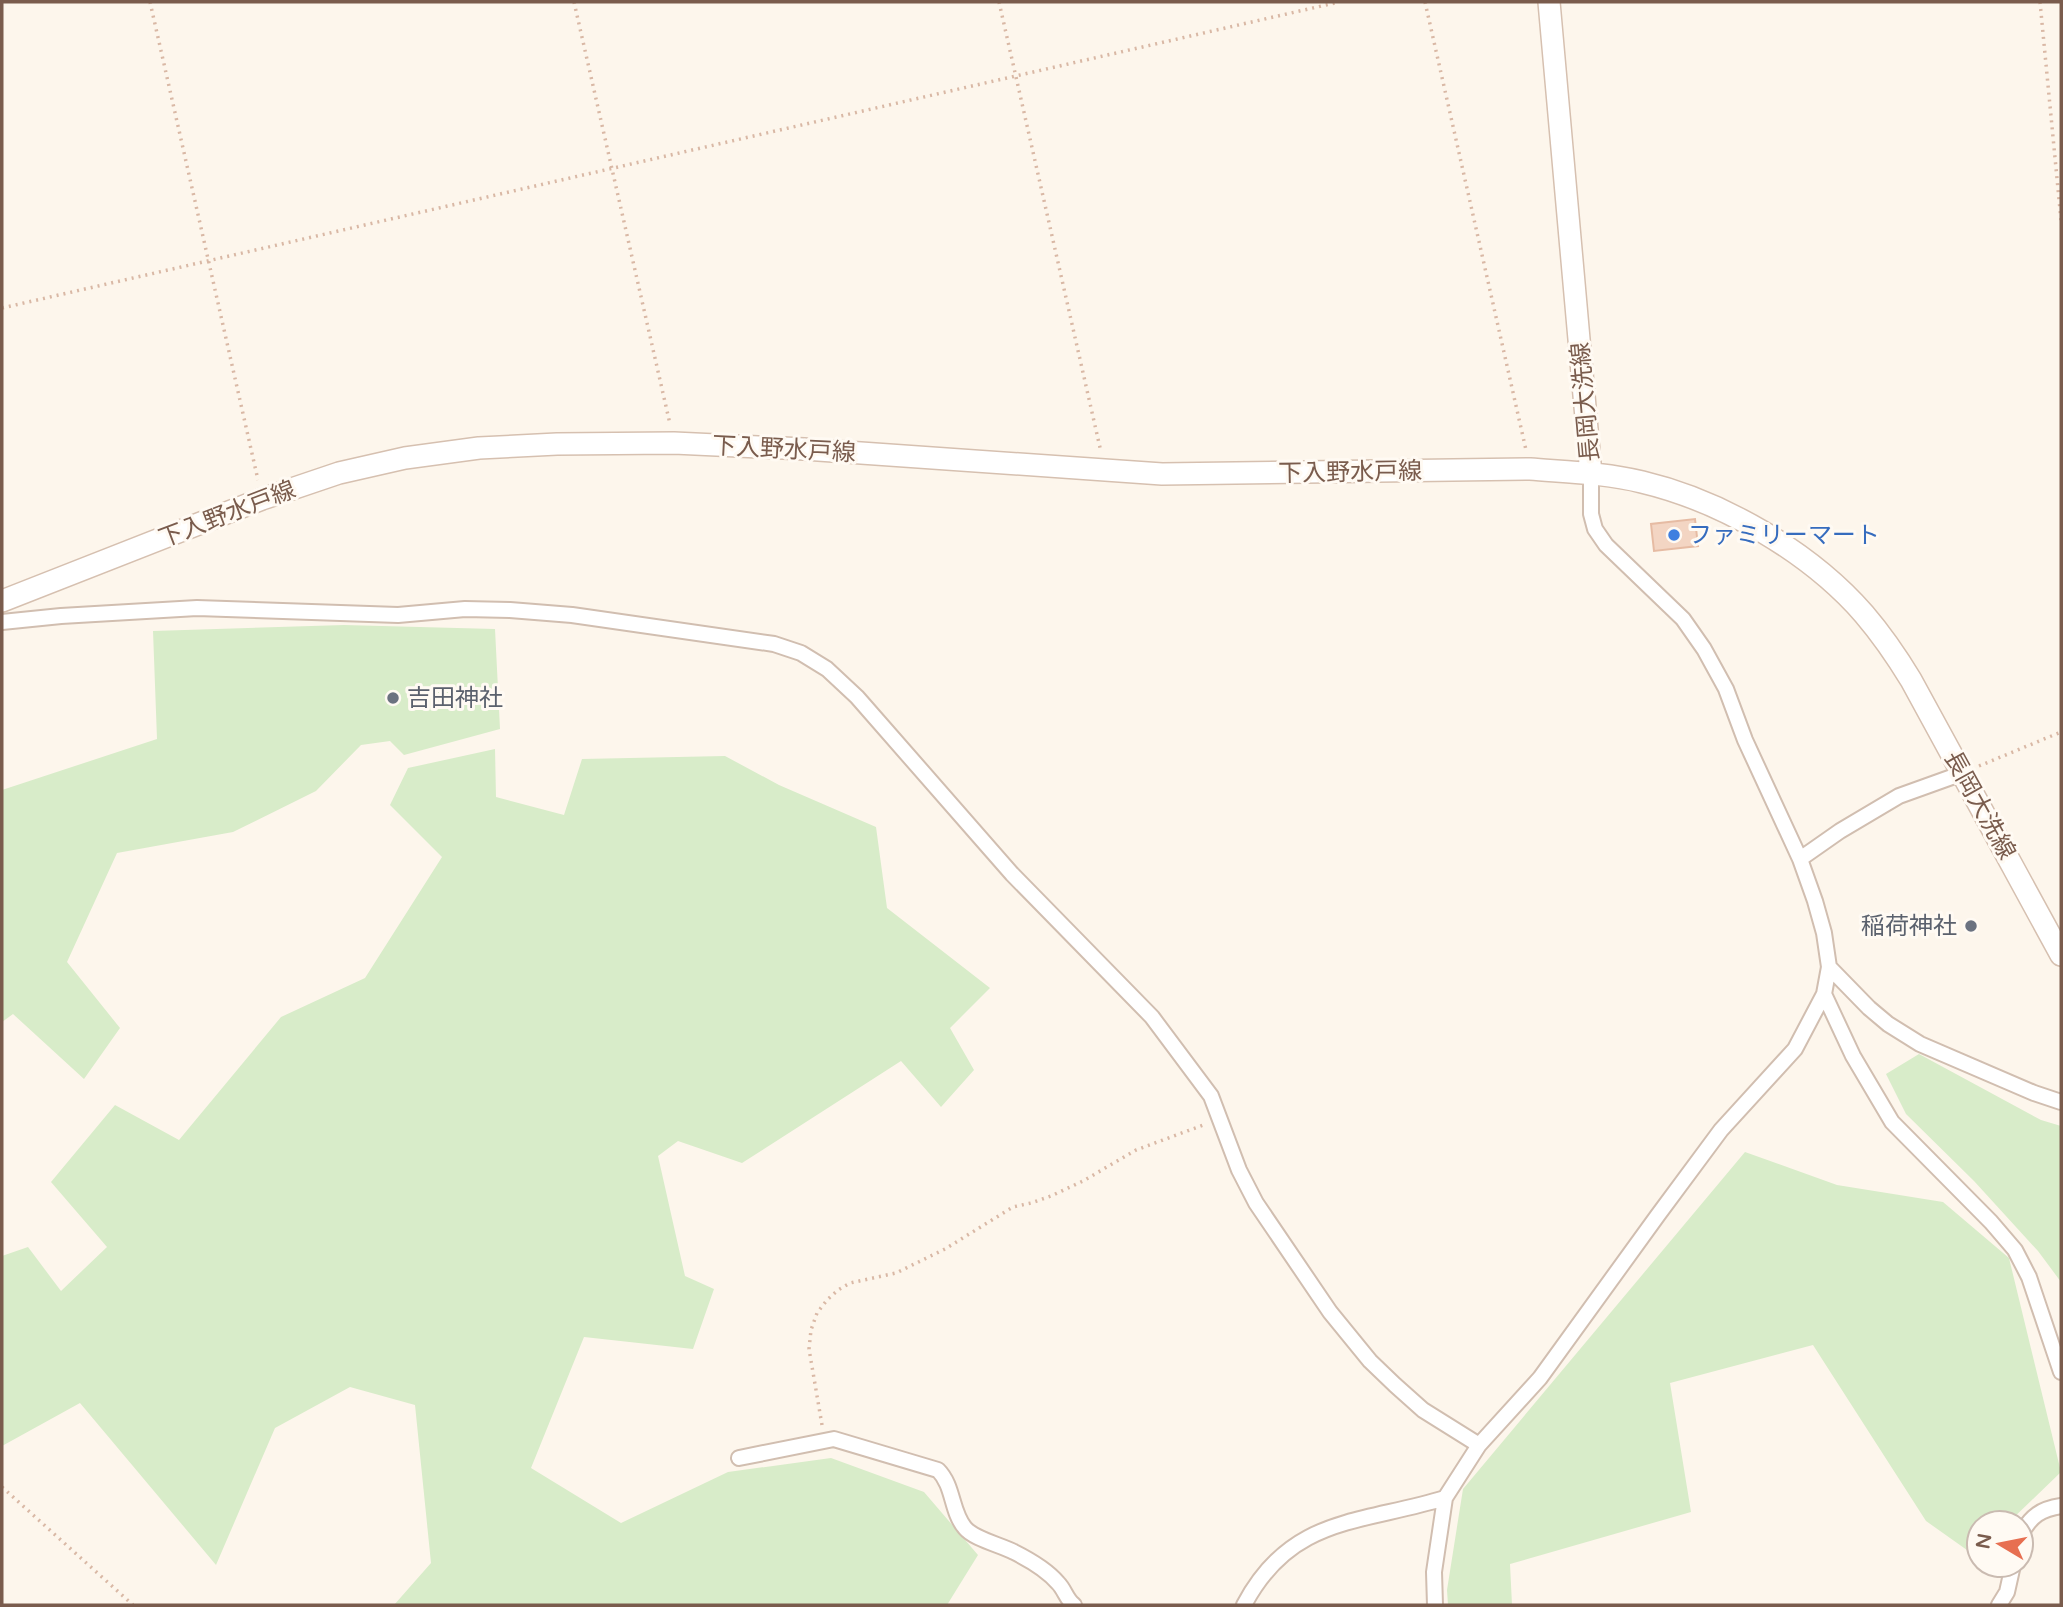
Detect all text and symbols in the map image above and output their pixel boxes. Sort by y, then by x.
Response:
street label: 長岡大洗線 [1566,341,1605,463]
street label: 下入野水戸線 [711,431,857,468]
street label: 下入野水戸線 [1278,457,1422,488]
street label: 下入野水戸線 [155,475,300,554]
place label: ファミリーマート [1688,521,1880,550]
marker: ファミリーマート [1666,527,1682,543]
place label: 吉田神社 [407,684,503,713]
marker: 吉田神社 [385,690,401,706]
street label: 長岡大洗線 [1938,746,2021,865]
place label: 稲荷神社 [1861,912,1957,941]
marker: 稲荷神社 [1963,918,1979,934]
north arrow [1965,1509,2035,1579]
text: N [1972,1532,1996,1551]

